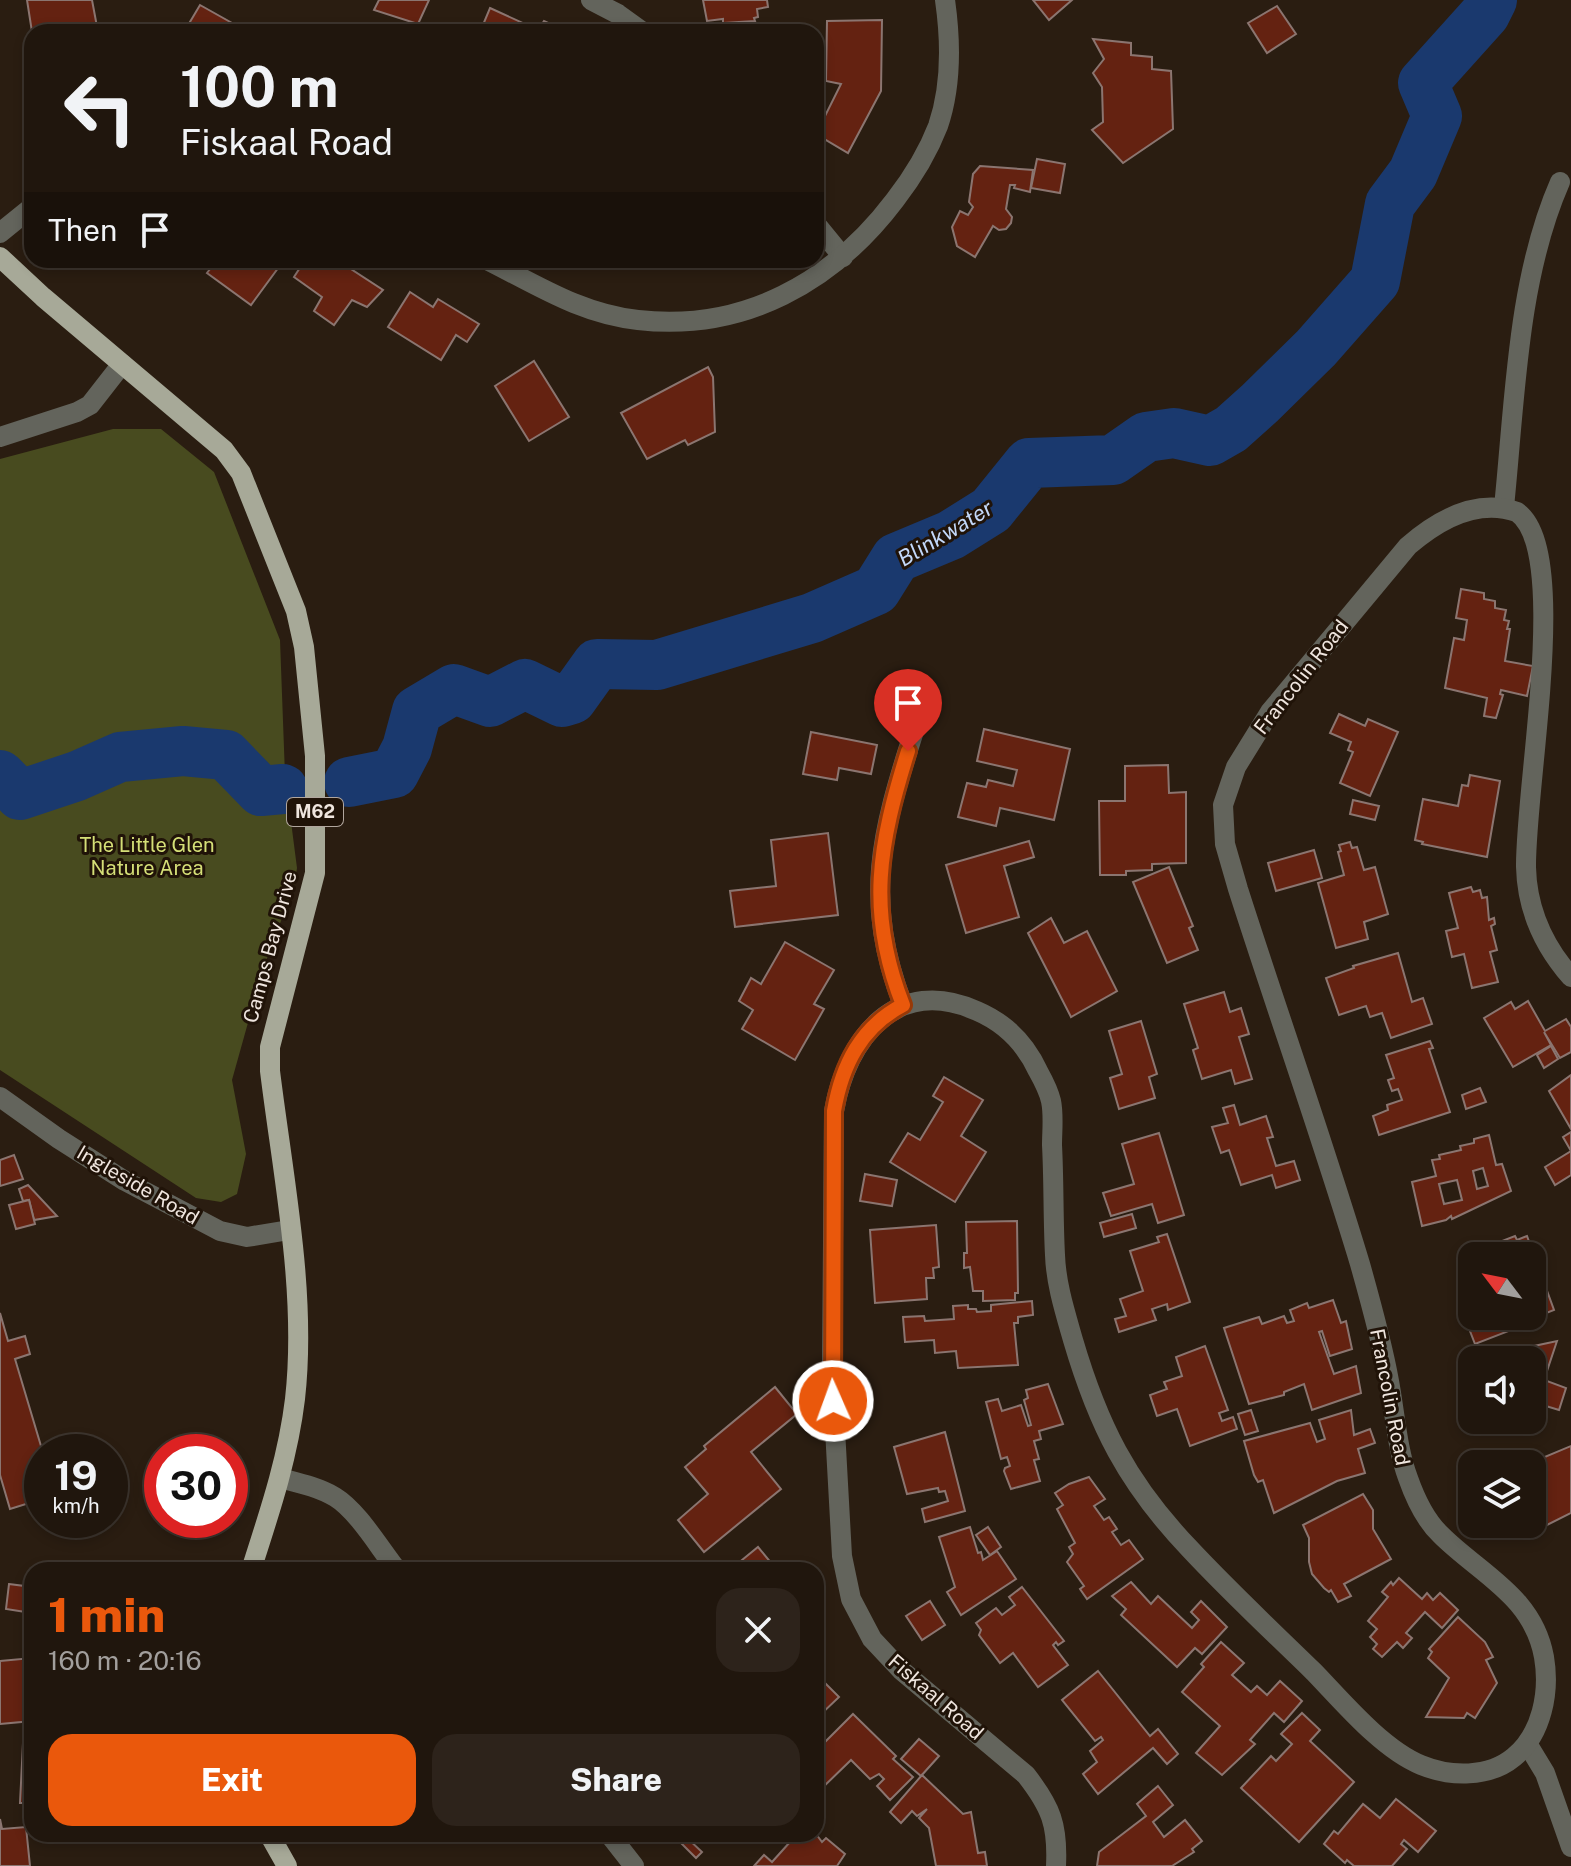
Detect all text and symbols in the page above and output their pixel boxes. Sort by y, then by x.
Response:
text: 100 m [180,54,339,120]
icon: left [48,56,152,160]
text: Fiskaal Road [180,121,393,163]
icon: arrive [133,208,177,252]
text: Then [48,212,117,248]
water label: Blinkwater [893,494,998,571]
street label: Francolin Road [1249,615,1353,739]
pin [874,669,942,751]
icon: arrive [886,681,930,725]
road number: M62 [287,798,343,826]
park label: The Little Glen Nature Area [79,833,215,880]
street label: Camps Bay Drive [238,868,302,1026]
street label: Ingleside Road [73,1140,203,1230]
north arrow [1458,1242,1546,1330]
map controls [1458,1242,1546,1538]
street label: Francolin Road [1365,1327,1415,1467]
button: sound [1458,1346,1546,1434]
position arrow [791,1359,875,1443]
speed limit sign: 30 [144,1434,248,1538]
button: layers [1458,1450,1546,1538]
text: 19 [54,1452,98,1499]
text: km/h [52,1494,100,1518]
text: 1 min [48,1586,165,1643]
button: close [716,1588,800,1672]
text: 160 m · 20:16 [48,1645,202,1676]
street label: Fiskaal Road [883,1649,989,1745]
button: Exit [48,1734,416,1826]
button: Share [432,1734,800,1826]

